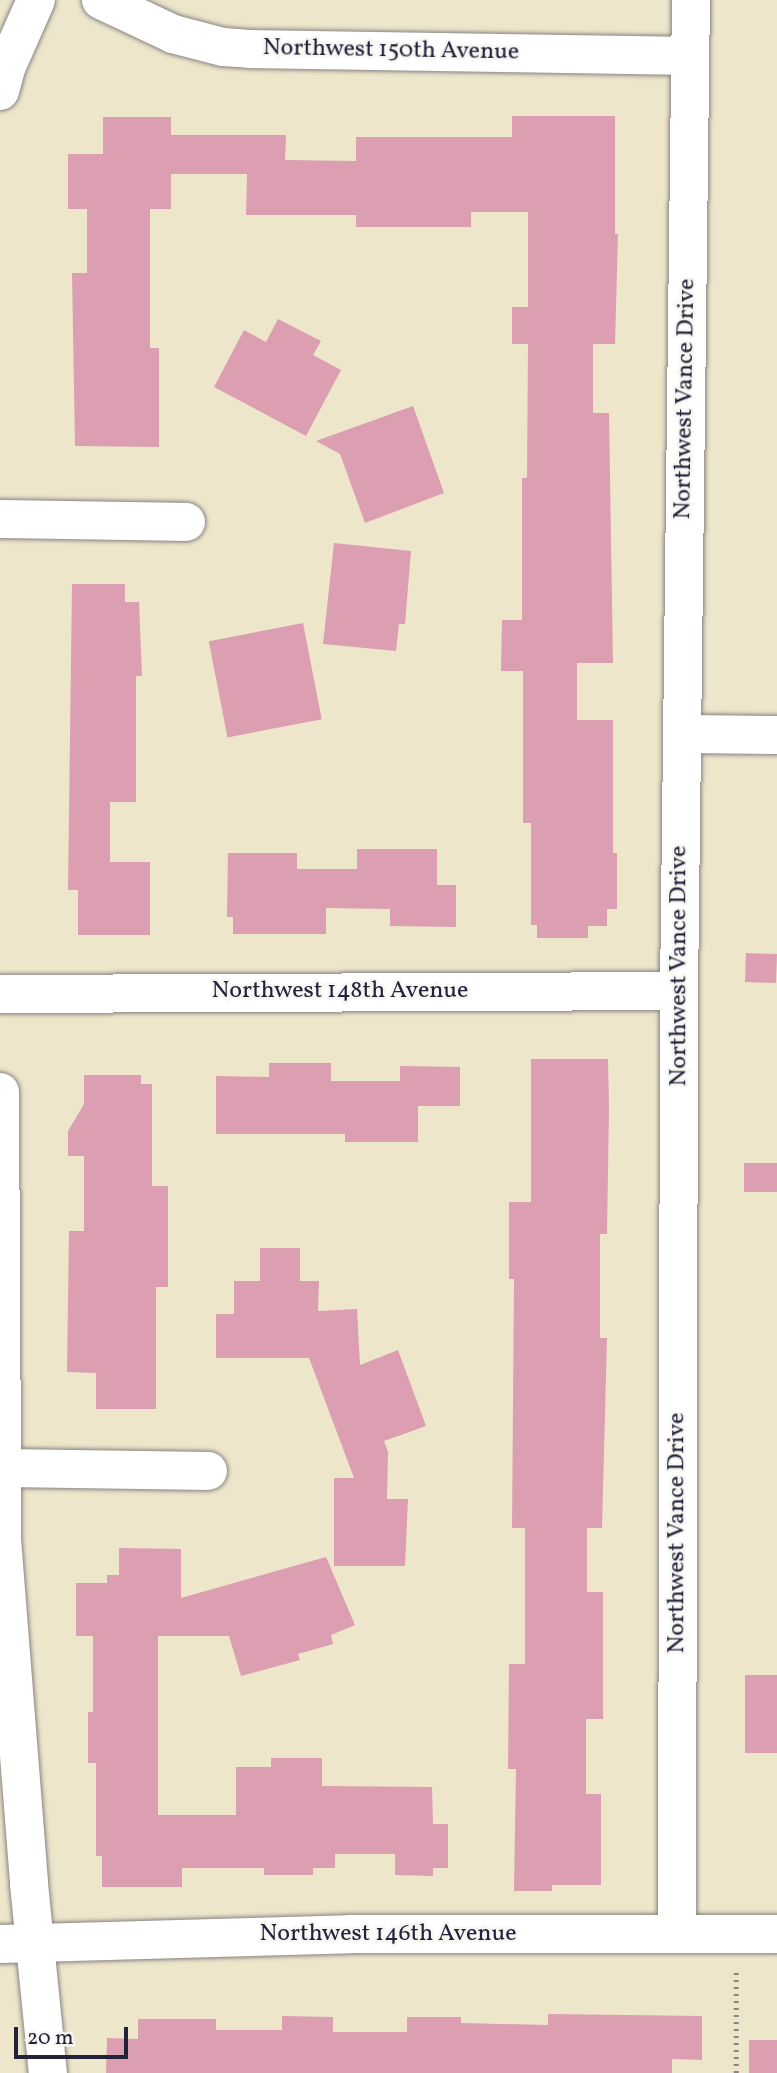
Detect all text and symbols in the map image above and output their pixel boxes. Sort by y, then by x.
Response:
street label: Northwest 150th Avenue [263,34,519,68]
street label: Northwest Vance Drive [669,278,703,520]
street label: Northwest Vance Drive [666,845,694,1087]
street label: Northwest 148th Avenue [212,978,468,1006]
street label: Northwest Vance Drive [664,1412,692,1654]
street label: Northwest 146th Avenue [259,1921,517,1949]
scale bar [18,2014,131,2058]
text: 20 m [27,2024,73,2053]

